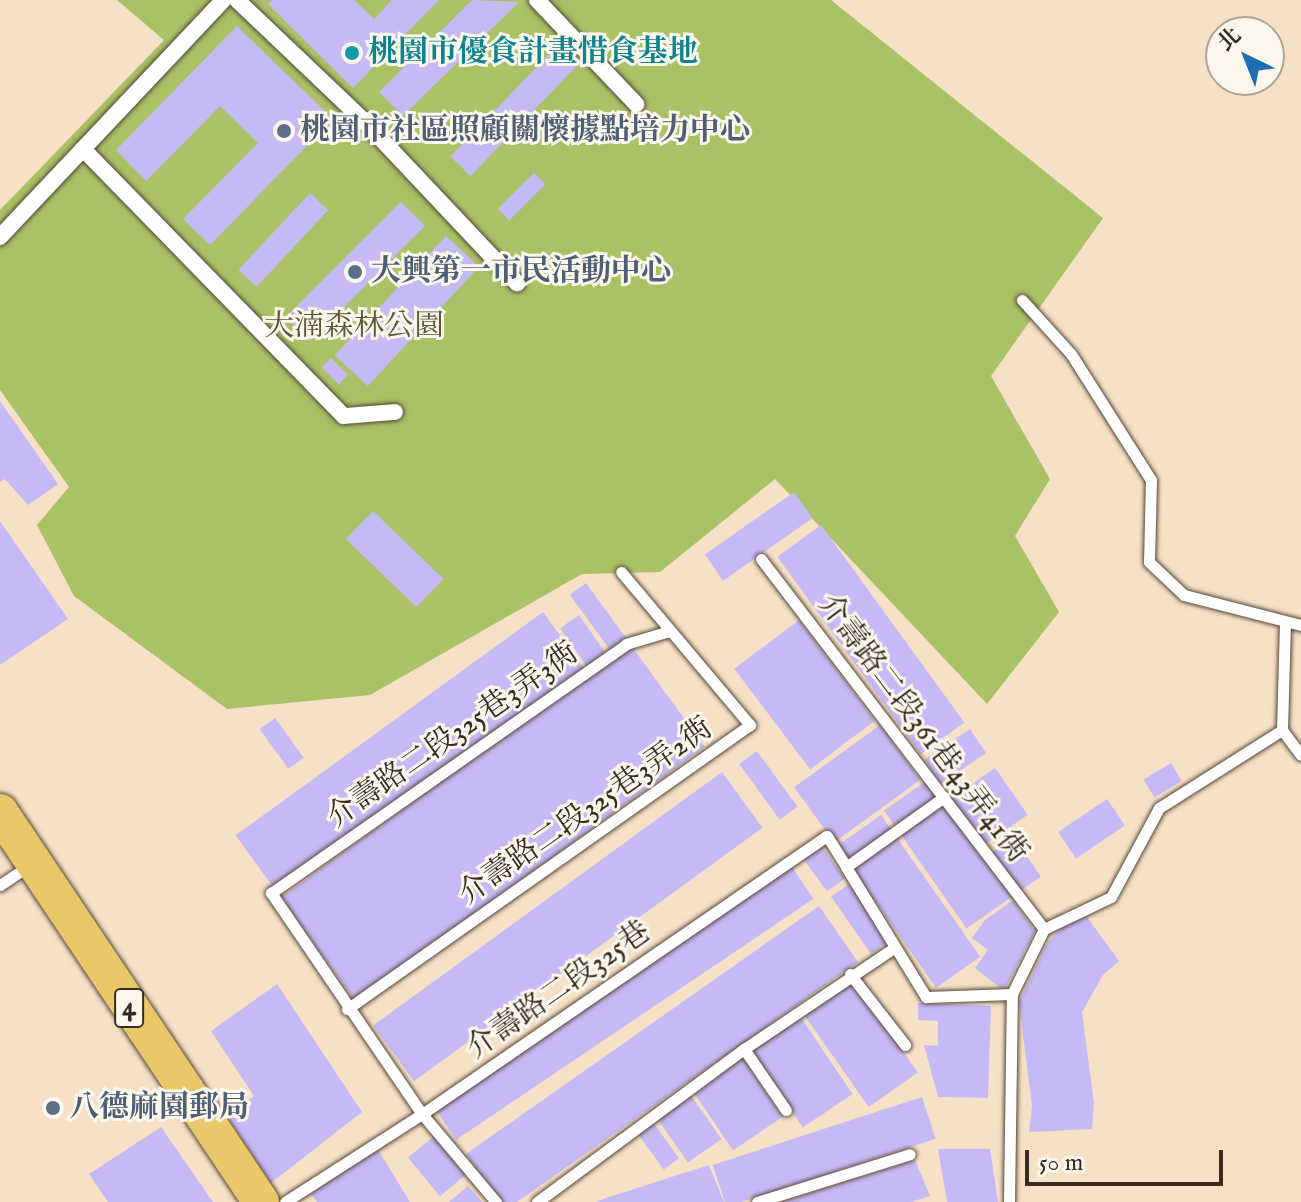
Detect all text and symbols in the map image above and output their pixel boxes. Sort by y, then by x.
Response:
north arrow [1205,16,1285,96]
text: 北 [1212,22,1248,58]
place label: 桃園市優食計畫惜食基地 [368,35,698,71]
marker: 桃園市優食計畫惜食基地 [343,44,361,62]
place label: 桃園市社區照顧關懷據點培力中心 [300,113,750,149]
marker: 桃園市社區照顧關懷據點培力中心 [275,122,293,140]
place label: 大興第一市民活動中心 [371,254,671,290]
marker: 大興第一市民活動中心 [346,263,364,281]
park label: 大湳森林公園 [264,309,444,345]
street label: 介壽路二段361巷43弄41衖 [809,588,1035,870]
street label: 介壽路二段325巷3弄3衖 [320,636,586,836]
street label: 介壽路二段325巷3弄2衖 [452,711,720,913]
street label: 介壽路二段325巷 [460,914,658,1068]
road number: 4 [113,984,145,1032]
place label: 八德麻園郵局 [69,1090,249,1126]
marker: 八德麻園郵局 [44,1099,62,1117]
scale bar [1029,1134,1227,1184]
text: 50 m [1039,1148,1083,1179]

